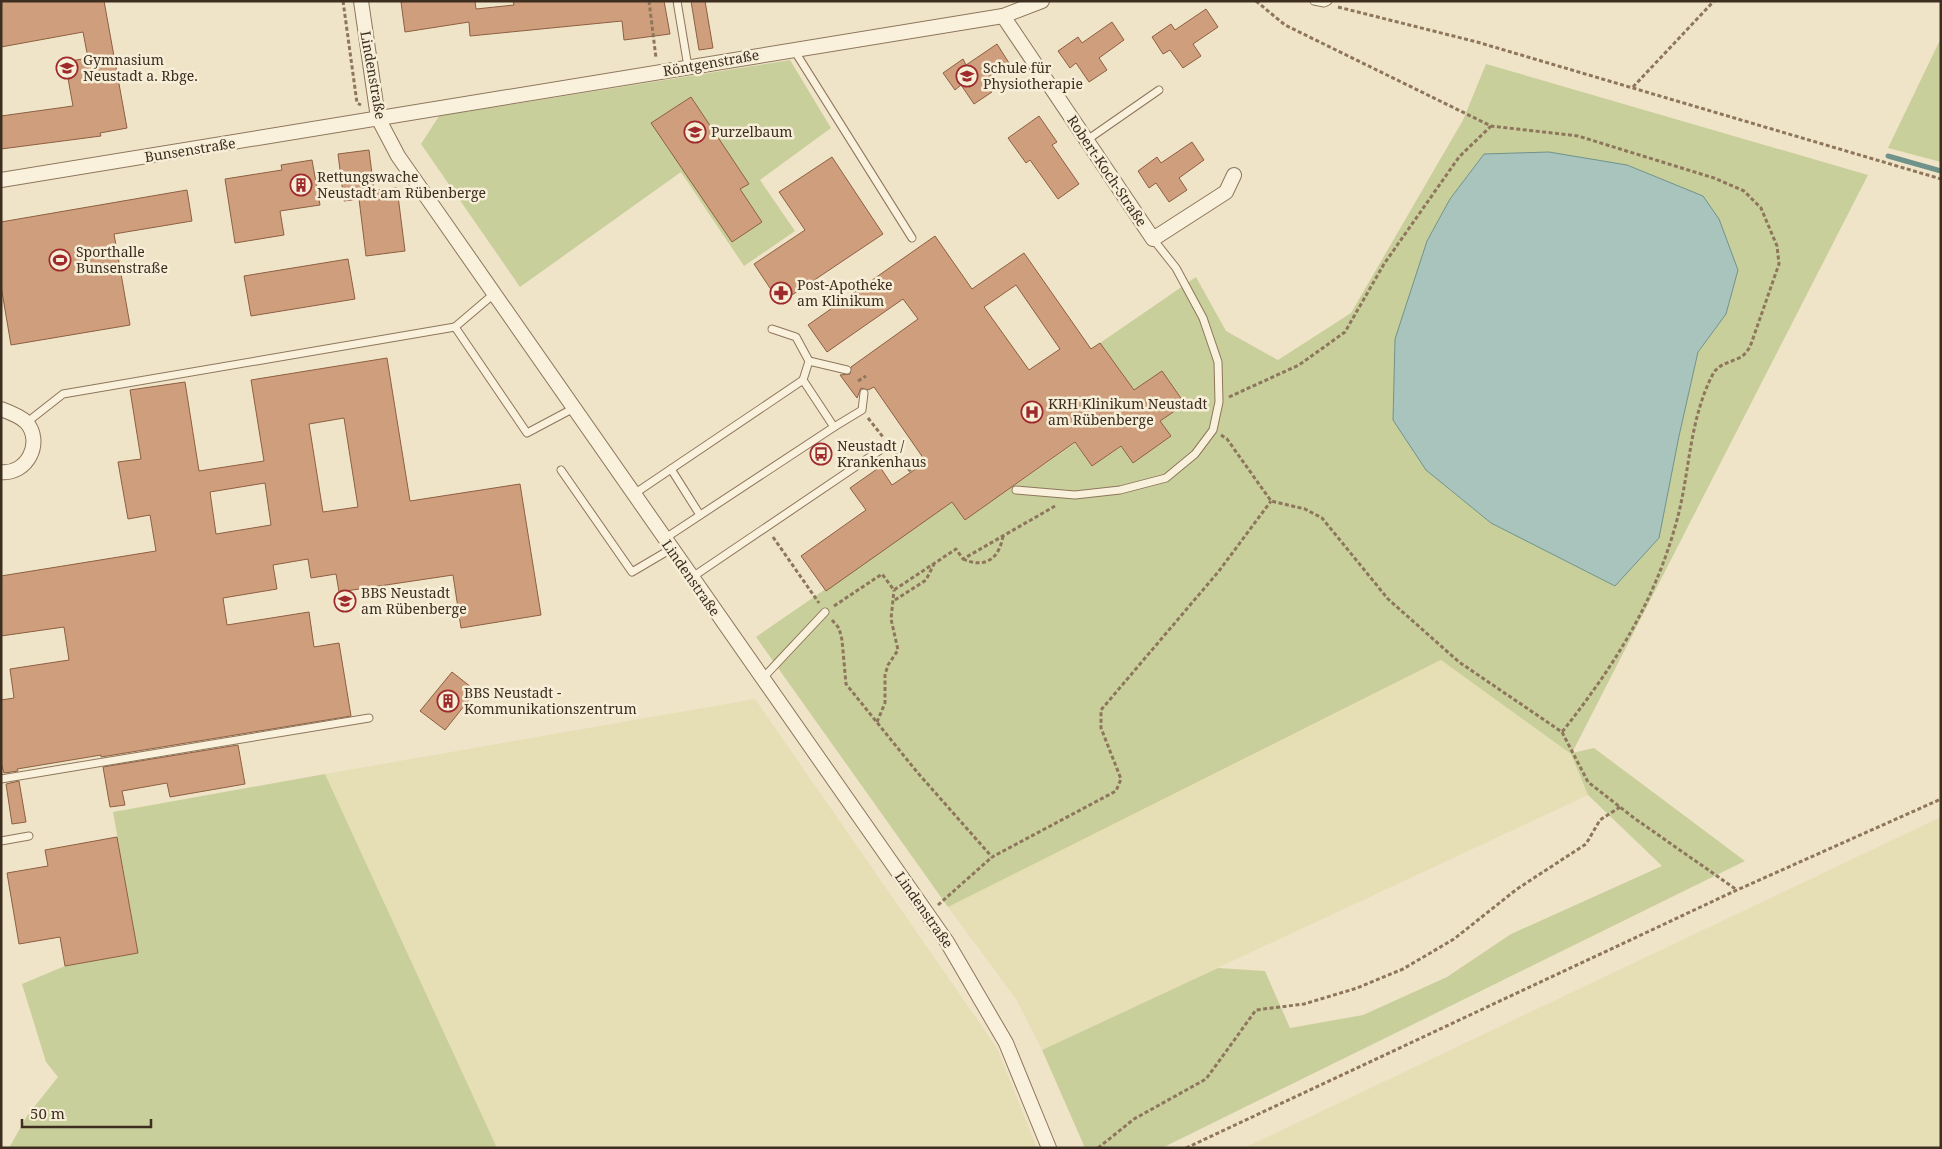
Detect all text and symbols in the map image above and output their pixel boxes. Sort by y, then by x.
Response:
street label: Lindenstraße [356,29,391,121]
street label: Röntgenstraße [661,45,760,80]
place label: Gymnasium Neustadt a. Rbge. [83,50,198,85]
school or university icon: Gymnasium Neustadt a. Rbge. [55,56,79,80]
place label: Schule für Physiotherapie [983,58,1083,93]
school or university icon: Schule für Physiotherapie [955,64,979,88]
street label: Robert-Koch-Straße [1063,111,1152,230]
school or university icon: Purzelbaum [683,120,707,144]
place label: Purzelbaum [711,122,793,141]
street label: Bunsenstraße [143,133,237,166]
place label: Rettungswache Neustadt am Rübenberge [317,167,486,202]
building icon: Rettungswache Neustadt am Rübenberge [289,173,313,197]
place label: Sporthalle Bunsenstraße [76,242,168,277]
sports icon: Sporthalle Bunsenstraße [48,248,72,272]
place label: Post-Apotheke am Klinikum [797,275,892,310]
pharmacy icon: Post-Apotheke am Klinikum [769,281,793,305]
place label: KRH Klinikum Neustadt am Rübenberge [1048,394,1208,429]
hospital icon: KRH Klinikum Neustadt am Rübenberge [1020,400,1044,424]
place label: Neustadt / Krankenhaus [837,436,926,471]
bus stop icon: Neustadt / Krankenhaus [809,442,833,466]
street label: Lindenstraße [658,536,725,620]
place label: BBS Neustadt am Rübenberge [361,583,467,618]
school or university icon: BBS Neustadt am Rübenberge [333,589,357,613]
place label: BBS Neustadt - Kommunikationszentrum [464,683,637,718]
building icon: BBS Neustadt - Kommunikationszentrum [436,689,460,713]
street label: Lindenstraße [891,868,958,952]
scale bar [22,1096,151,1128]
text: 50 m [30,1103,65,1123]

